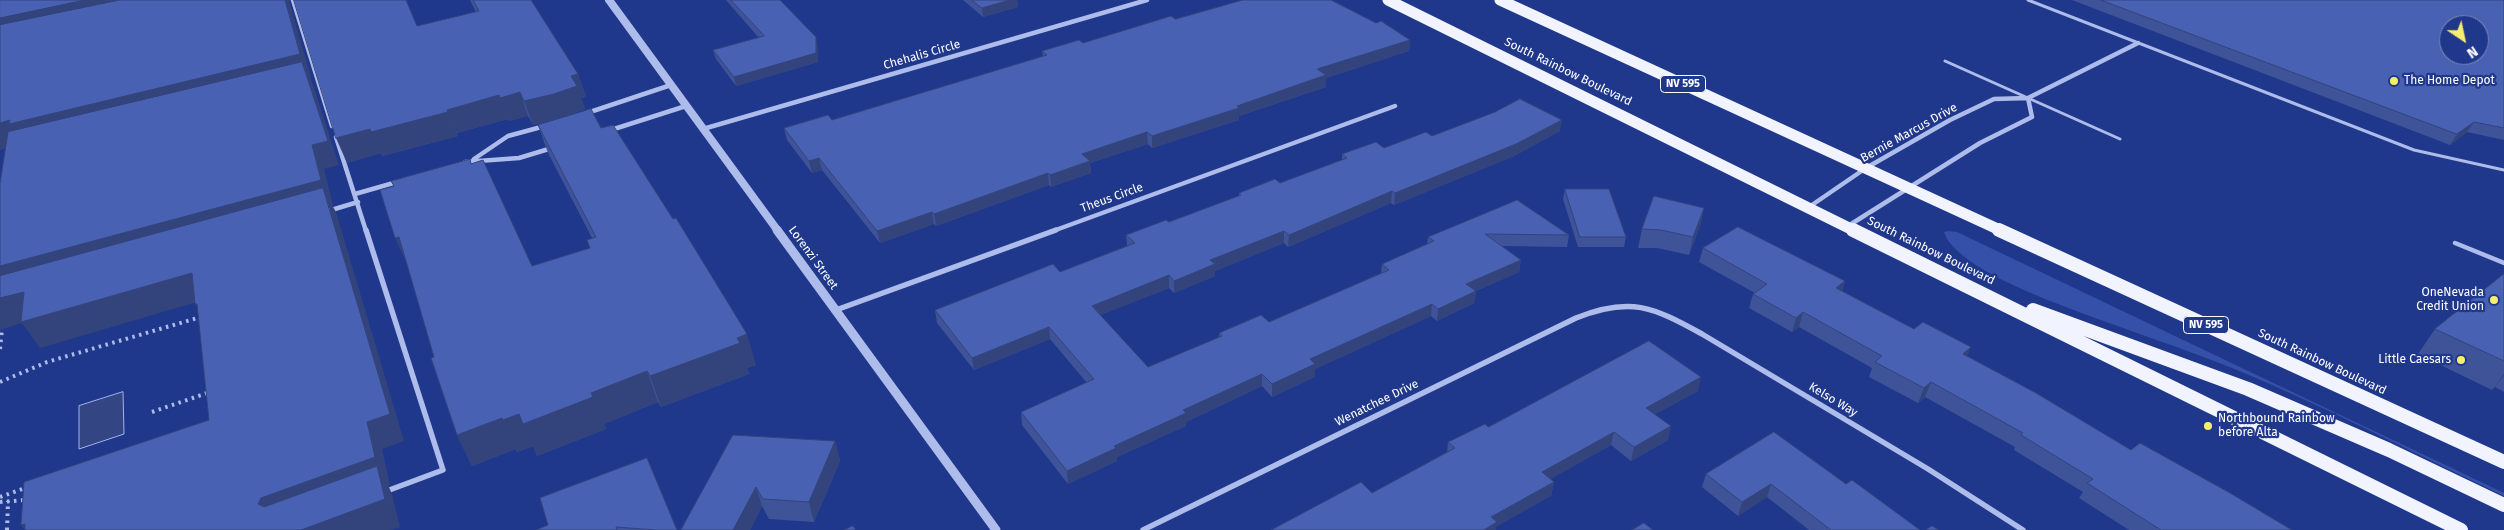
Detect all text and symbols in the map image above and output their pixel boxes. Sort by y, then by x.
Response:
north arrow [2439,15,2489,65]
street label: South Rainbow Boulevard [1502,35,1634,109]
street label: Chehalis Circle [882,37,962,73]
text: N [2464,42,2481,62]
place label: The Home Depot [2404,74,2495,88]
marker: The Home Depot [2388,75,2400,87]
road number: NV 595 [1660,76,1706,92]
street label: Bernie Marcus Drive [1858,100,1960,166]
street label: Theus Circle [1079,180,1145,216]
street label: South Rainbow Boulevard [1865,214,1997,288]
street label: Lorenzi Street [785,223,841,293]
place label: OneNevada Credit Union [2416,286,2484,314]
marker: OneNevada Credit Union [2488,294,2500,306]
road number: NV 595 [2184,316,2228,334]
street label: South Rainbow Boulevard [2256,326,2388,398]
place label: Little Caesars [2378,353,2451,367]
marker: Little Caesars [2455,354,2467,366]
street label: Wenatchee Drive [1333,377,1421,429]
street label: Kelso Way [1806,380,1860,420]
place label: Northbound Rainbow before Alta [2218,412,2335,440]
marker: Northbound Rainbow before Alta [2202,420,2214,432]

